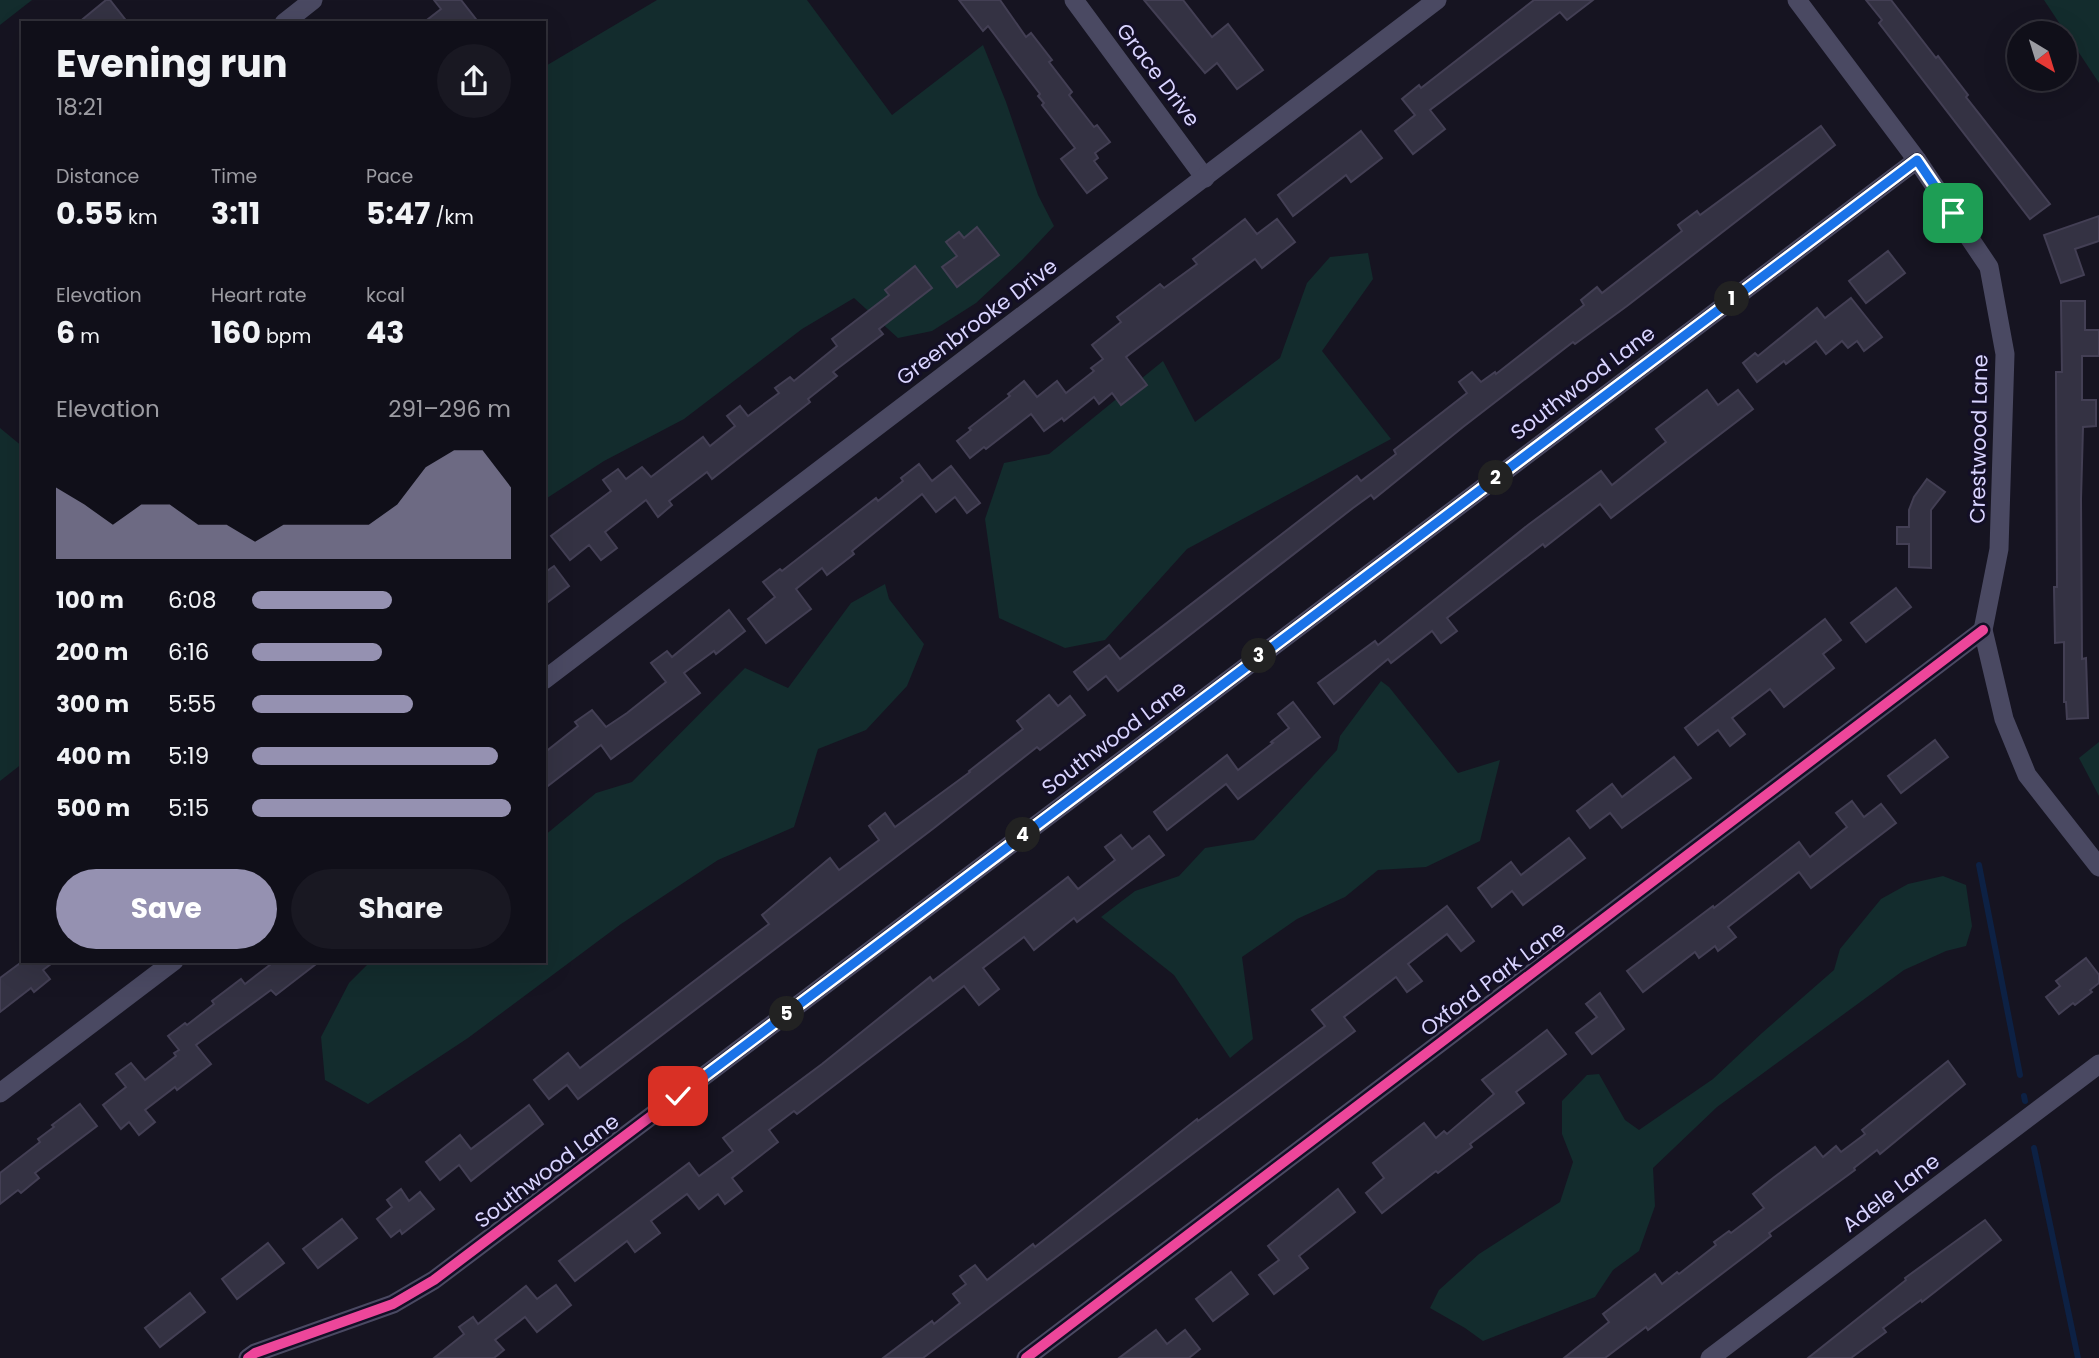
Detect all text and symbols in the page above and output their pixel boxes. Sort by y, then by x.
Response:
street label: Grace Drive [1110,17,1207,132]
north arrow [2007,21,2077,91]
map controls [2007,21,2077,91]
text: Evening run [56,37,288,90]
button: share [437,44,511,118]
text: 18:21 [56,91,103,123]
text: Distance [56,163,139,190]
text: Time [211,163,257,190]
text: Pace [366,163,413,190]
pin [1923,183,1983,243]
text: 0.55 [56,192,123,235]
text: 3:11 [211,192,260,235]
text: 5:47 [366,192,430,235]
icon: arrive [1934,194,1972,232]
text: km [123,204,157,231]
text: /km [430,204,474,231]
street label: Greenbrooke Drive [890,251,1063,392]
text: Elevation [56,282,142,309]
text: Heart rate [211,282,306,309]
text: kcal [366,282,405,309]
pin: 1 [1714,282,1750,316]
text: 1 [1728,285,1735,312]
text: 6 [56,311,75,354]
text: 160 [211,311,261,354]
text: 43 [366,311,404,354]
street label: Southwood Lane [1505,319,1661,447]
text: m [75,323,100,350]
text: bpm [261,323,311,350]
street label: Crestwood Lane [1963,354,1994,524]
text: Elevation [56,393,160,425]
text: 291–296 m [388,393,511,425]
pin: 2 [1478,461,1514,496]
text: 2 [1490,464,1501,491]
text: 100 m [56,584,124,616]
text: 6:08 [168,584,216,616]
text: 200 m [56,636,128,668]
text: 6:16 [168,636,209,668]
pin: 3 [1242,638,1276,674]
text: 3 [1253,642,1264,669]
street label: Southwood Lane [1036,674,1192,802]
text: 300 m [56,688,129,720]
text: 5:55 [168,688,216,720]
text: 400 m [56,740,131,772]
text: 5:19 [168,740,209,772]
text: 500 m [56,792,130,824]
text: 5:15 [168,792,209,824]
pin: 4 [1006,818,1040,852]
text: 4 [1016,821,1029,848]
button: Save [56,869,277,949]
button: Share [291,869,511,949]
street label: Oxford Park Lane [1414,914,1571,1043]
pin: 5 [770,996,804,1032]
text: 5 [780,1000,793,1027]
pin [648,1066,708,1126]
icon: check [659,1077,697,1115]
street label: Southwood Lane [469,1107,625,1235]
street label: Adele Lane [1836,1146,1945,1239]

